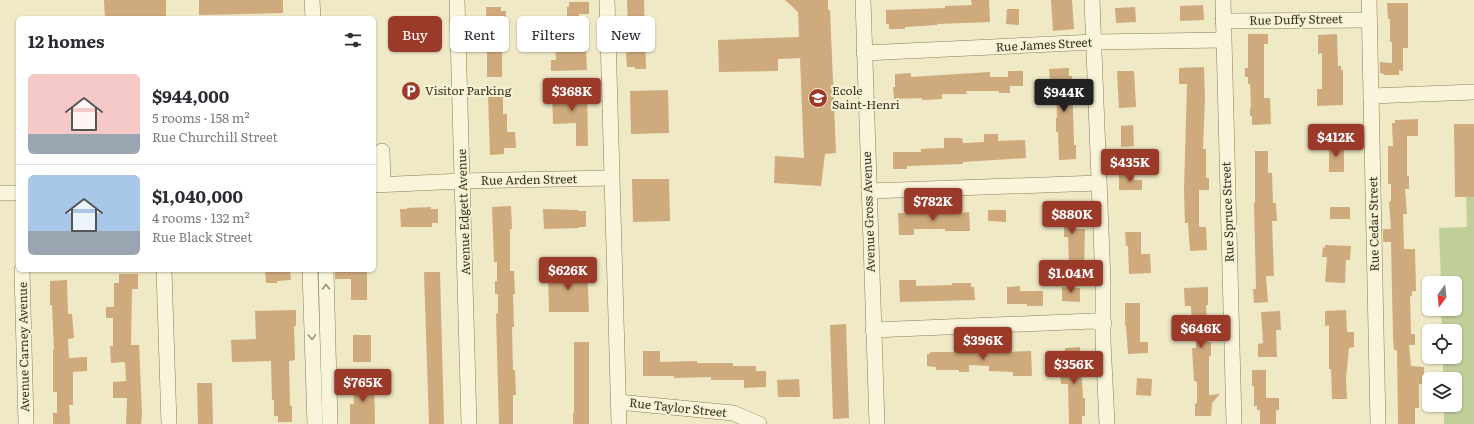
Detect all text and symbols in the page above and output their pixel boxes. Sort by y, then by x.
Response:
street label: Rue Duffy Street [1249,9,1343,29]
chip: Buy [388,16,442,52]
chip: Rent [450,16,509,52]
chip: Filters [517,16,589,52]
chip: New [597,16,655,52]
text: 12 homes [28,28,104,53]
icon: filters [342,29,364,51]
street label: Rue James Street [995,32,1093,56]
pin: $368K [544,78,600,112]
pin: $944K [1036,79,1092,113]
parking icon: Visitor Parking [400,80,422,102]
place label: Visitor Parking [425,81,512,99]
text: $368K [552,81,592,100]
place label: Ecole Saint-Henri [832,81,900,113]
text: $944K [1043,82,1085,101]
text: $944,000 [152,83,229,108]
school or university icon: Ecole Saint-Henri [807,87,829,109]
icon: home [60,90,108,138]
text: 5 rooms · 158 m² [152,108,250,127]
pin: $412K [1308,124,1364,158]
text: Rue Churchill Street [152,127,278,146]
text: $412K [1317,127,1355,146]
street label: Avenue Edgett Avenue [452,149,474,275]
pin: $435K [1102,149,1158,183]
street label: Avenue Gross Avenue [857,151,879,273]
text: $435K [1110,152,1150,171]
street label: Rue Spruce Street [1216,161,1238,263]
street label: Rue Arden Street [481,169,578,189]
street label: Rue Cedar Street [1363,176,1383,272]
text: $1,040,000 [152,183,243,208]
pin: $782K [905,188,961,222]
icon: home [60,191,108,239]
text: $782K [913,191,953,210]
pin: $880K [1044,201,1100,235]
text: $880K [1051,204,1093,223]
text: 4 rooms · 132 m² [152,208,250,227]
text: Rue Black Street [152,227,252,246]
pin: $626K [540,257,596,291]
text: $626K [548,260,588,279]
pin: $1.04M [1038,260,1104,294]
text: $1.04M [1048,263,1094,282]
north arrow [1422,276,1462,316]
map controls [1422,276,1462,412]
street label: Avenue Carney Avenue [13,282,33,412]
one-way arrow [322,284,331,290]
pin: $646K [1173,315,1229,349]
text: $646K [1181,318,1221,337]
button: locate [1422,324,1462,364]
pin: $396K [955,327,1011,361]
text: $396K [963,330,1003,349]
one-way arrow [308,334,316,340]
pin: $356K [1046,351,1102,385]
text: $356K [1054,354,1094,373]
pin: $765K [335,369,391,403]
text: $765K [343,372,383,391]
button: layers [1422,372,1462,412]
street label: Rue Taylor Street [628,393,728,421]

